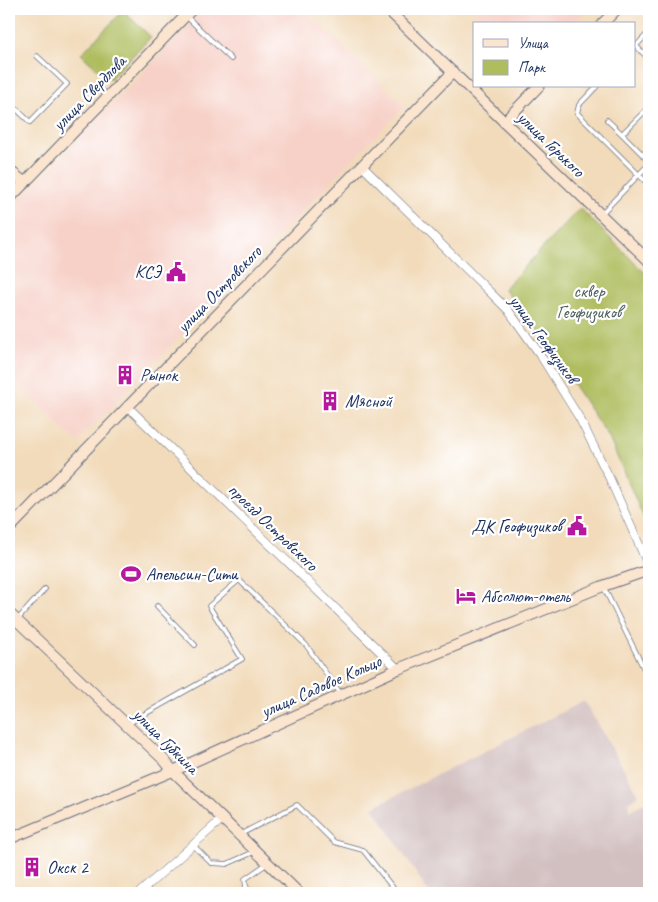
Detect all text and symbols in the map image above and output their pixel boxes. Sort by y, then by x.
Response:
legend [473,22,636,88]
text: Улица [518,34,549,53]
street label: улица Свердлова [47,50,132,136]
text: Парк [518,58,546,77]
street label: улица Горького [512,106,591,183]
street label: улица Островского [171,240,267,338]
place label: КСЭ [135,261,163,283]
public building icon: КСЭ [165,261,187,283]
park label: cквер Геофизиков [557,280,626,324]
street label: улица Геофизиков [503,290,585,391]
building icon: Рынок [114,364,136,386]
place label: Рынок [140,364,179,386]
building icon: Мясной [319,390,341,412]
place label: Мясной [345,390,393,412]
street label: проезд Островского [223,479,324,577]
place label: ДК Геофизиков [472,515,567,538]
public building icon: ДК Геофизиков [566,515,588,537]
sports icon: Апельсин-Сити [120,563,142,585]
place label: Апельсин-Сити [146,563,239,585]
hotel icon: Абсолют-отель [455,585,477,607]
place label: Абсолют-отель [481,585,571,607]
street label: улица Садовое Кольцо [257,649,386,723]
street label: улица Губкина [128,703,205,780]
building icon: Окск 2 [21,856,43,878]
place label: Окск 2 [47,856,90,878]

